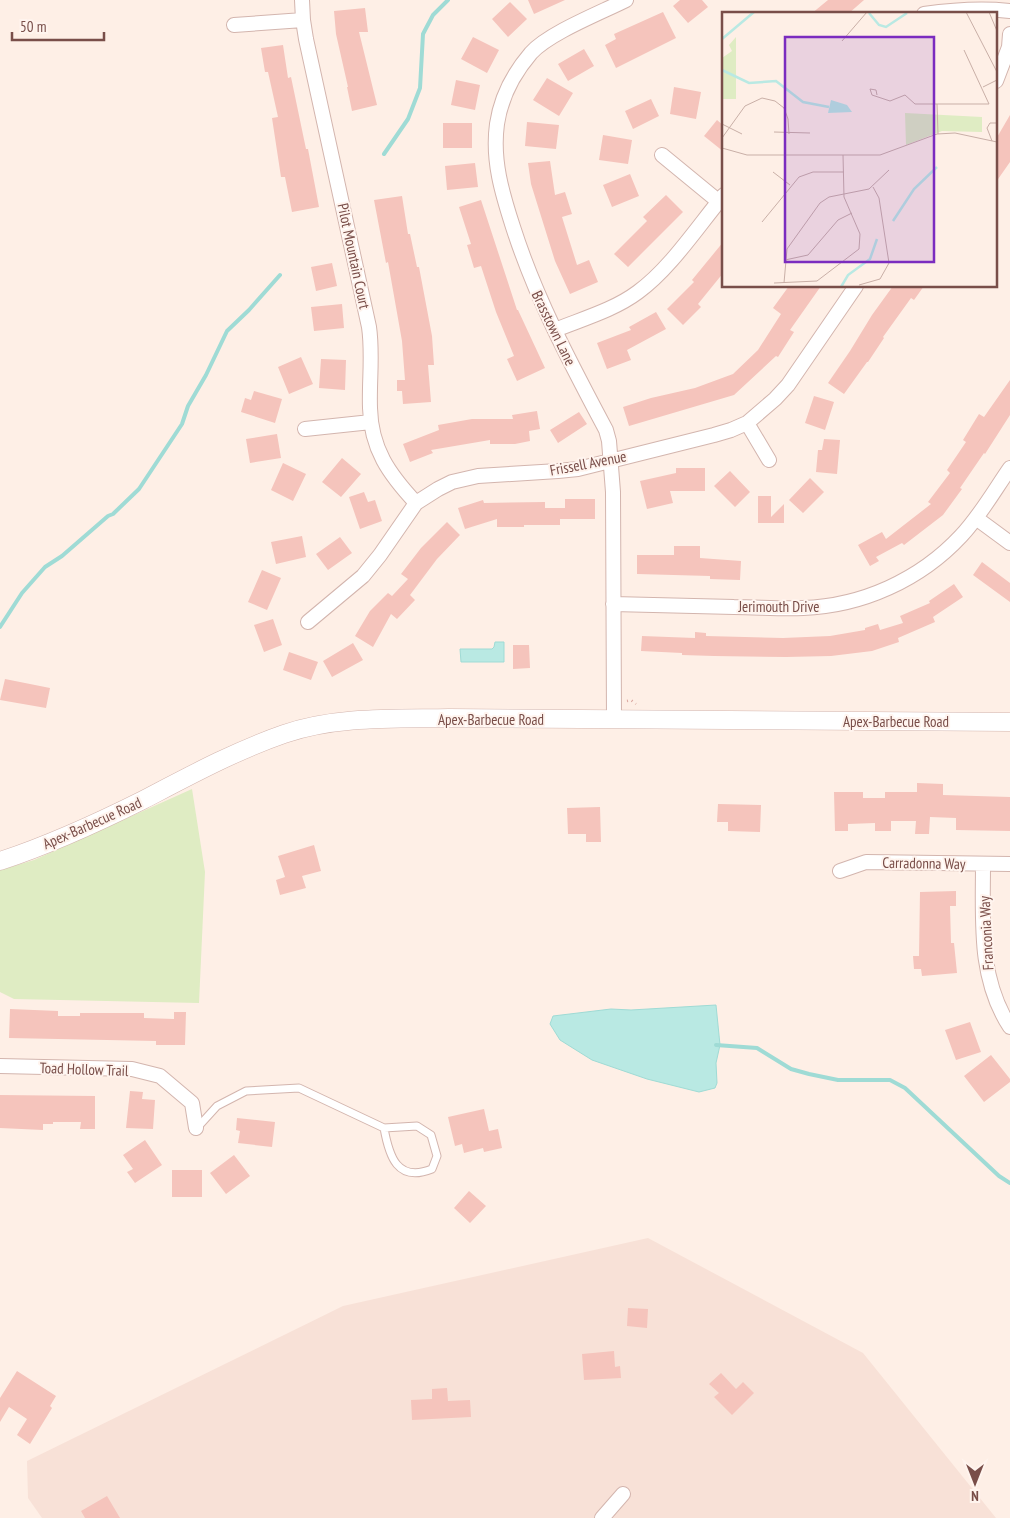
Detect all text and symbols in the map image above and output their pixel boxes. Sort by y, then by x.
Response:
scale bar [12,10,105,42]
inset map [722,12,998,288]
text: 50 m [20,17,46,36]
street label: Pilot Mountain Court [334,201,374,311]
street label: Brasstown Lane [528,287,580,369]
street label: Frissell Avenue [548,446,628,480]
street label: Jerimouth Drive [737,597,820,616]
street label: Apex-Barbecue Road [438,710,544,729]
street label: Apex-Barbecue Road [843,712,949,731]
street label: Apex-Barbecue Road [40,793,144,853]
street label: Carradonna Way [882,853,966,873]
street label: Franconia Way [975,895,997,971]
street label: Toad Hollow Trail [39,1058,129,1080]
north arrow [950,1458,1000,1508]
text: N [971,1487,979,1505]

